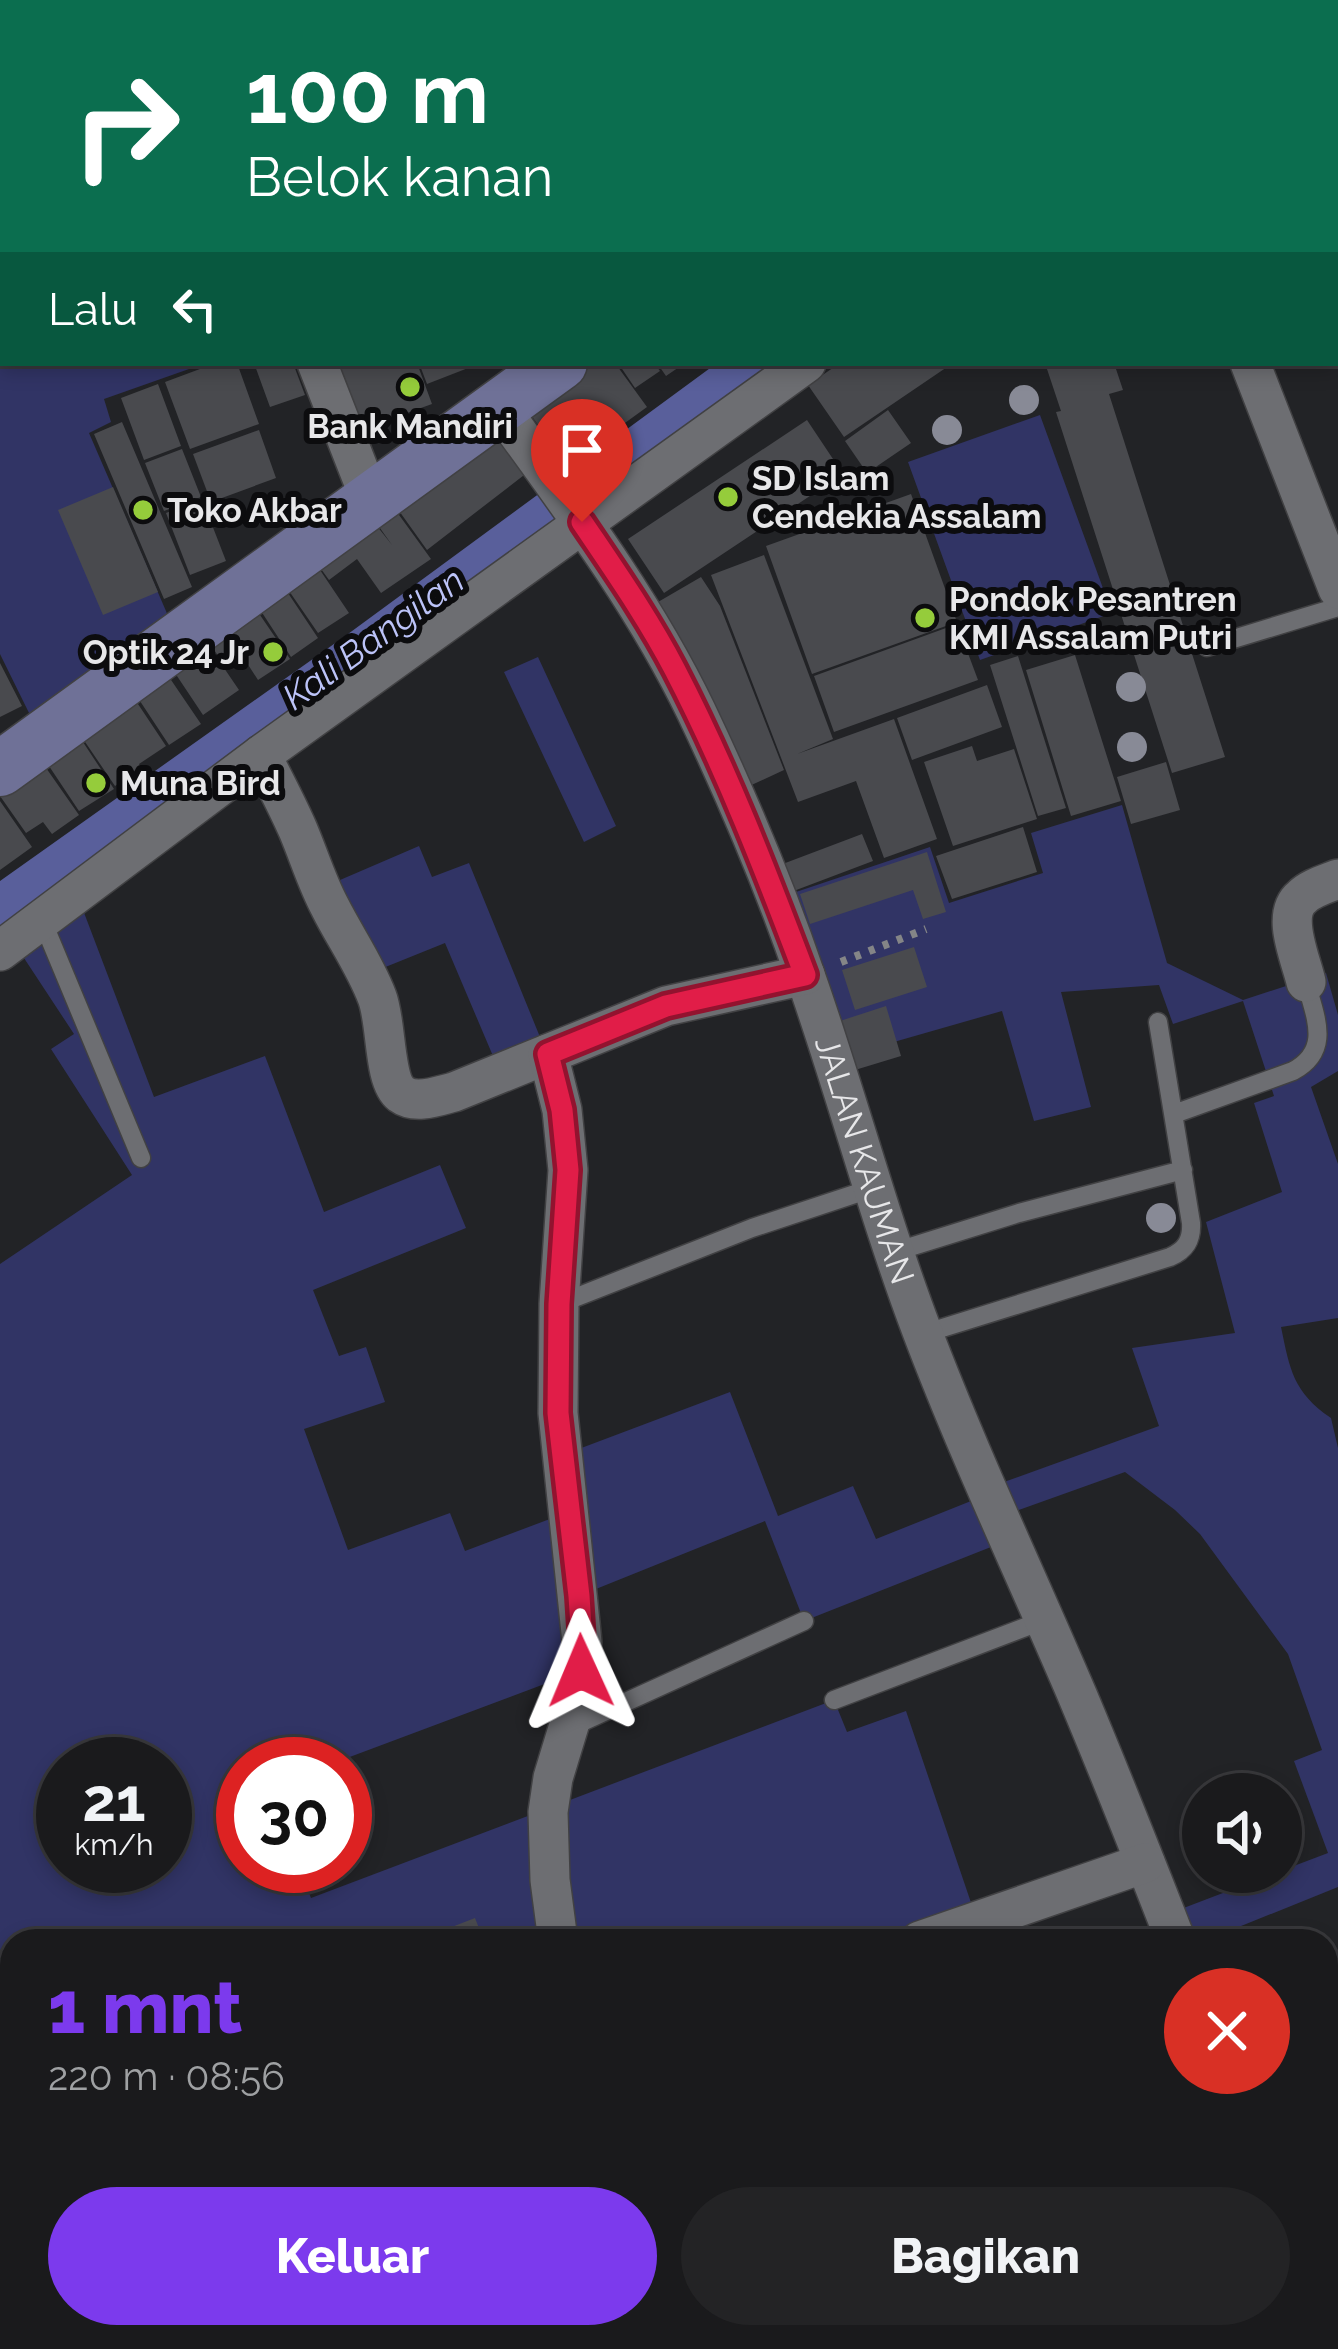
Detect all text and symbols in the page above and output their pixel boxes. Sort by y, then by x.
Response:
text: 100 m [246,44,489,143]
icon: right [48,48,204,204]
text: Belok kanan [246,145,553,209]
icon: left [162,276,228,342]
text: Lalu [48,283,138,336]
marker: Bank Mandiri [397,374,423,400]
pin [531,399,633,522]
place label: Bank Mandiri [307,407,513,446]
icon: arrive [549,417,615,483]
place label: SD Islam Cendekia Assalam [752,459,1042,536]
marker: SD Islam Cendekia Assalam [715,484,741,510]
place label: Toko Akbar [167,491,342,530]
marker: Toko Akbar [130,497,156,523]
water label: Kali Bangilan [274,558,472,718]
place label: Pondok Pesantren KMI Assalam Putri [949,580,1237,657]
marker: Pondok Pesantren KMI Assalam Putri [912,605,938,631]
place label: Optik 24 Jr [83,633,249,672]
marker: Optik 24 Jr [260,639,286,665]
place label: Muna Bird [120,764,280,803]
marker: Muna Bird [83,770,109,796]
street label: JALAN KAUMAN [807,1032,922,1289]
position arrow [518,1608,644,1734]
speed limit sign: 30 [216,1737,372,1893]
text: 21 [82,1765,146,1835]
map controls [1182,1773,1302,1893]
button: sound [1182,1773,1302,1893]
text: km/h [74,1827,154,1862]
text: 1 mnt [48,1965,242,2050]
button: close [1164,1968,1290,2094]
text: 220 m · 08:56 [48,2053,285,2099]
button: Keluar [48,2187,657,2325]
button: Bagikan [681,2187,1290,2325]

